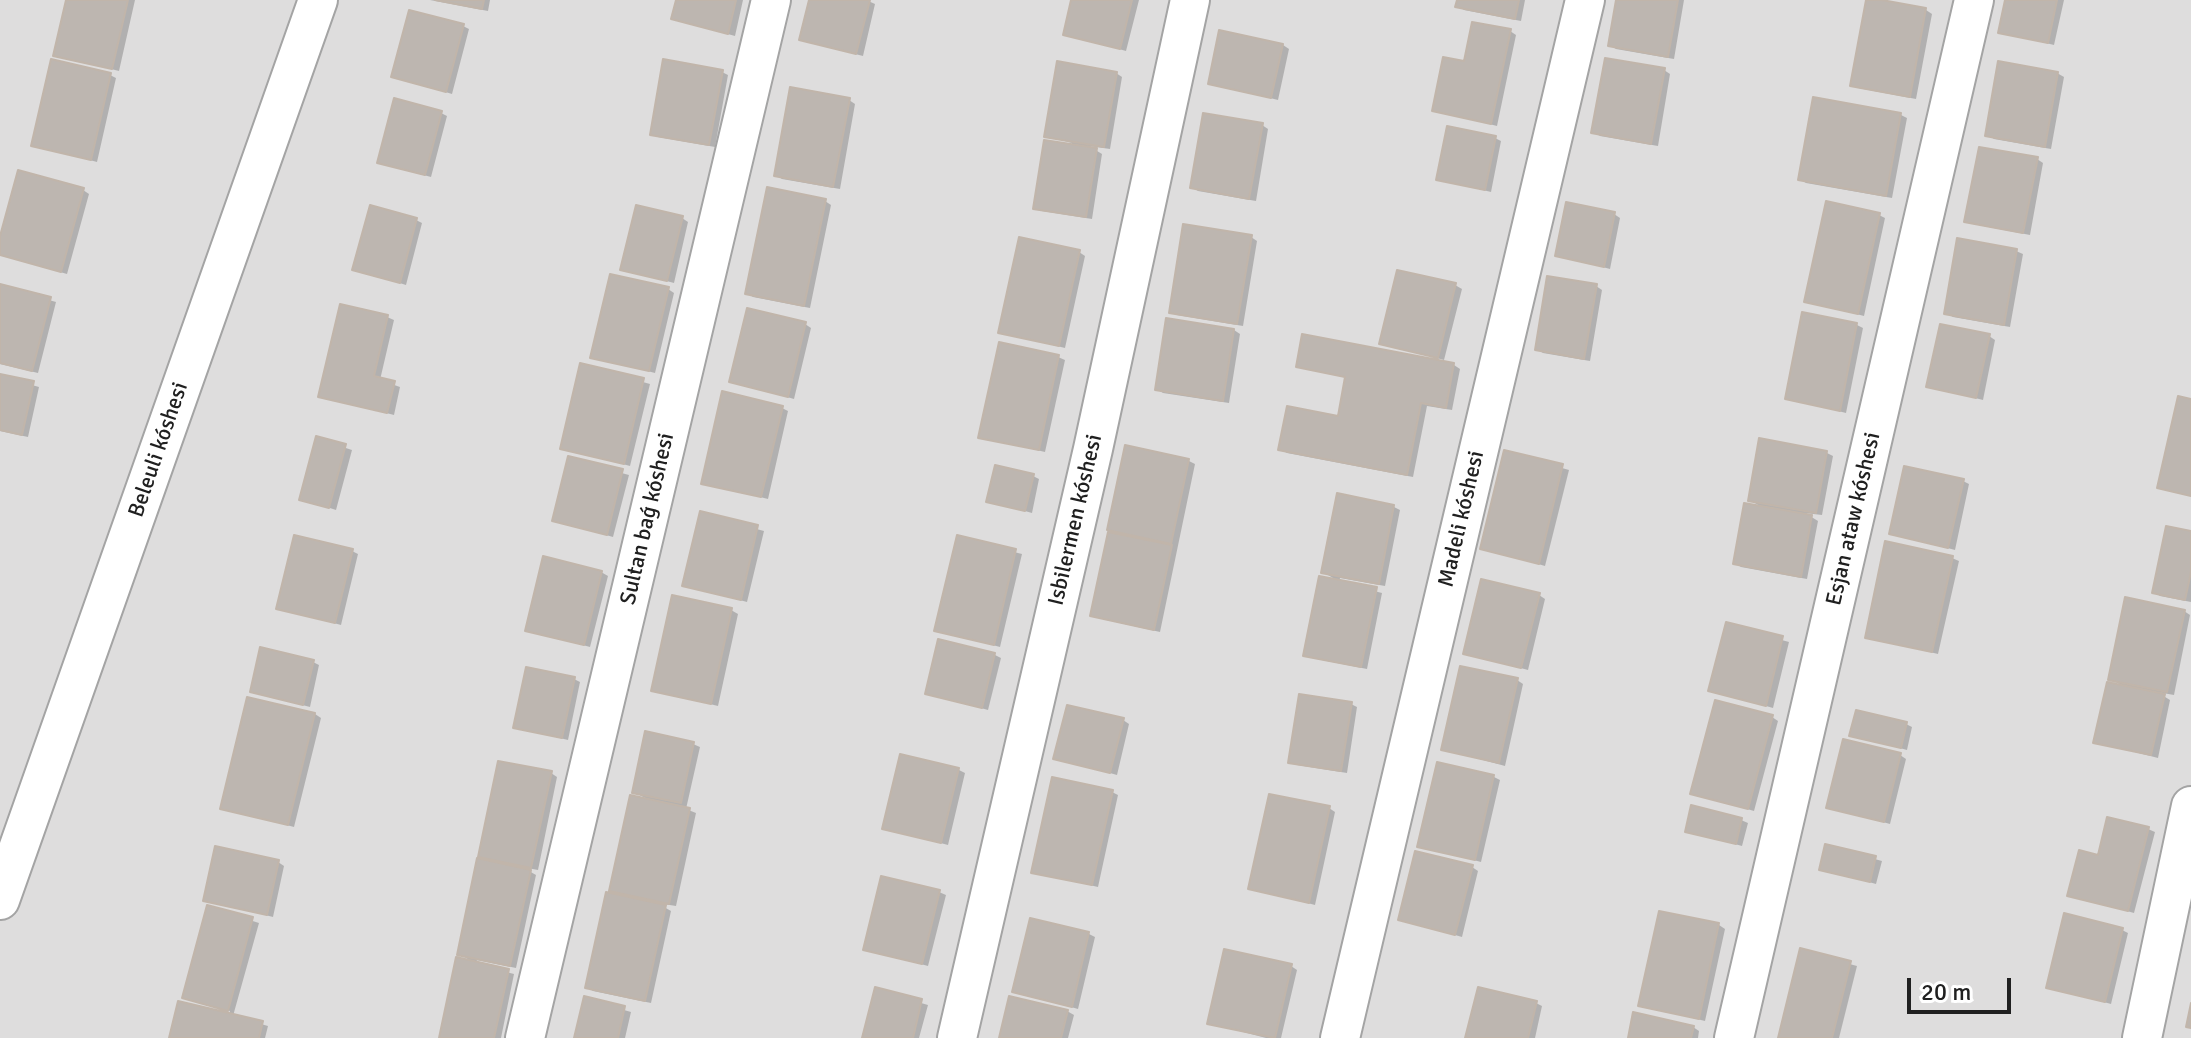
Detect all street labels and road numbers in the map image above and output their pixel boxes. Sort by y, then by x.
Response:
street label: Beleuli kóshesi [124,379,194,521]
street label: Esjan ataw kóshesi [1821,430,1887,608]
street label: Sultan baǵ kóshesi [615,431,681,607]
street label: Isbilermen kóshesi [1043,432,1109,608]
street label: Madeli kóshesi [1434,448,1490,590]

